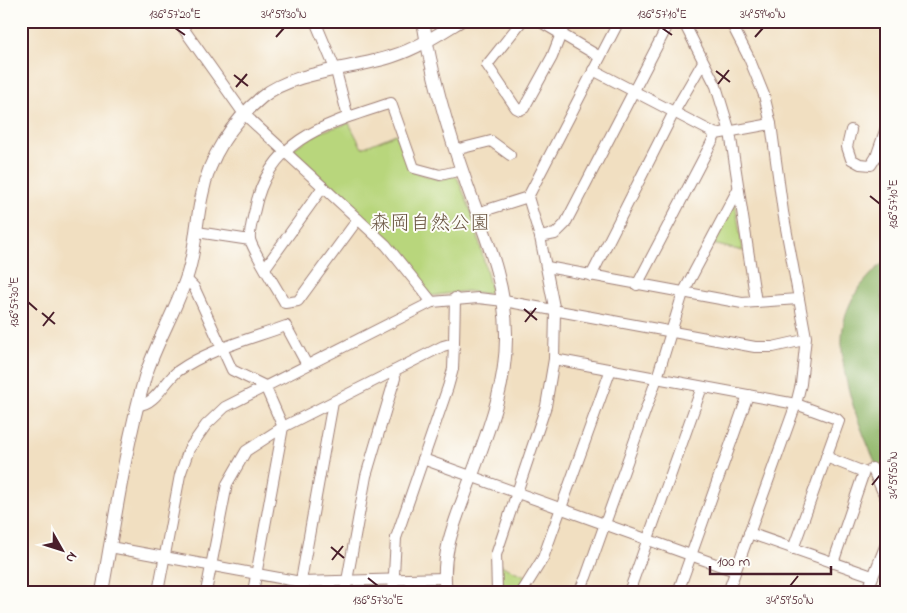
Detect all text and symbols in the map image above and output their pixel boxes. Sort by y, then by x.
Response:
text: 136°57'20"E [149,6,201,24]
text: 34°59'30"N [261,6,307,24]
text: 136°57'10"E [637,6,687,24]
text: 34°59'40"N [740,6,786,24]
text: 136°57'10"E [885,179,903,229]
park label: 森岡自然公園 [370,210,490,239]
text: 136°57'30"E [6,277,24,327]
text: 34°59'50"N [885,451,903,499]
north arrow [38,526,88,576]
scale bar [710,543,831,575]
text: N [60,547,82,568]
text: 100 m [717,551,750,573]
text: 136°57'30"E [353,592,403,610]
text: 34°59'50"N [766,592,814,610]

